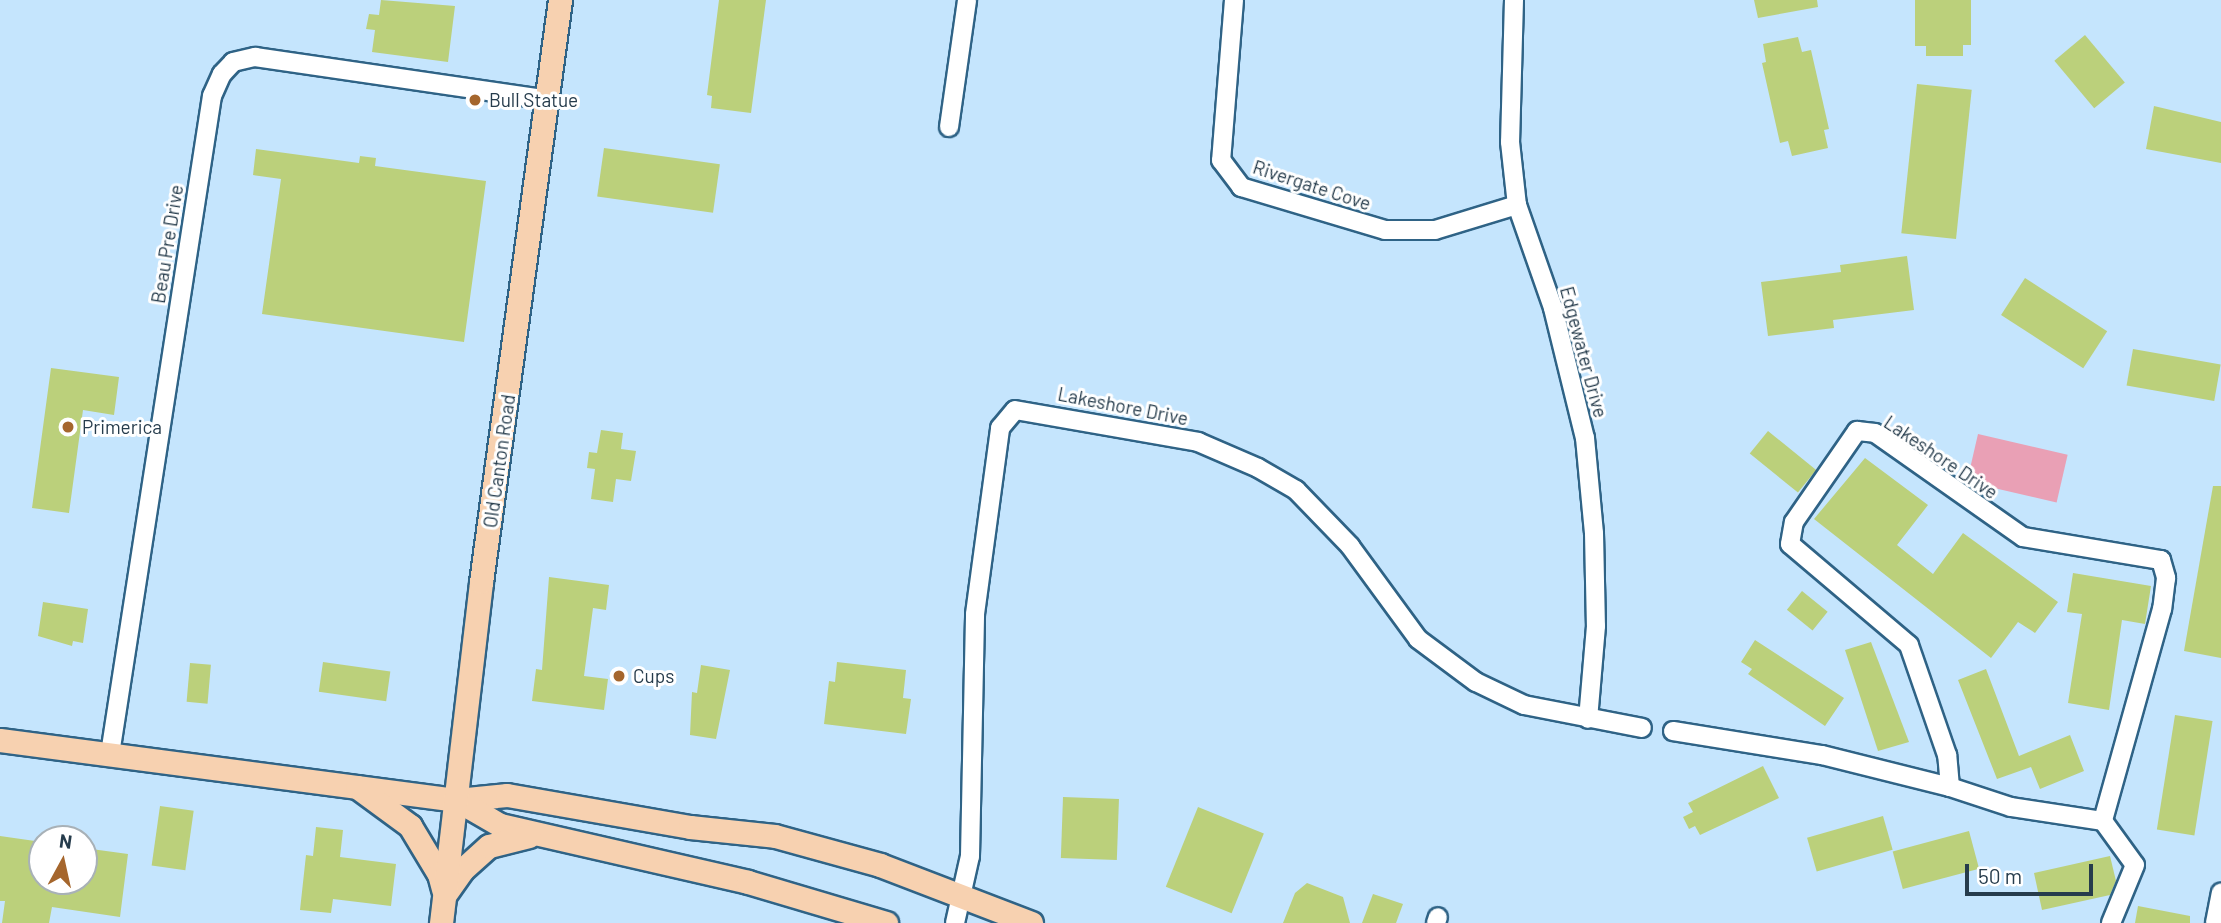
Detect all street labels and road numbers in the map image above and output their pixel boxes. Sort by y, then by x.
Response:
street label: Rivergate Cove [1250,155,1374,215]
street label: Beau Pre Drive [146,183,188,305]
street label: Edgewater Drive [1556,284,1612,420]
street label: Lakeshore Drive [1056,382,1190,430]
street label: Old Canton Road [478,393,520,529]
street label: Lakeshore Drive [1880,411,2002,503]

